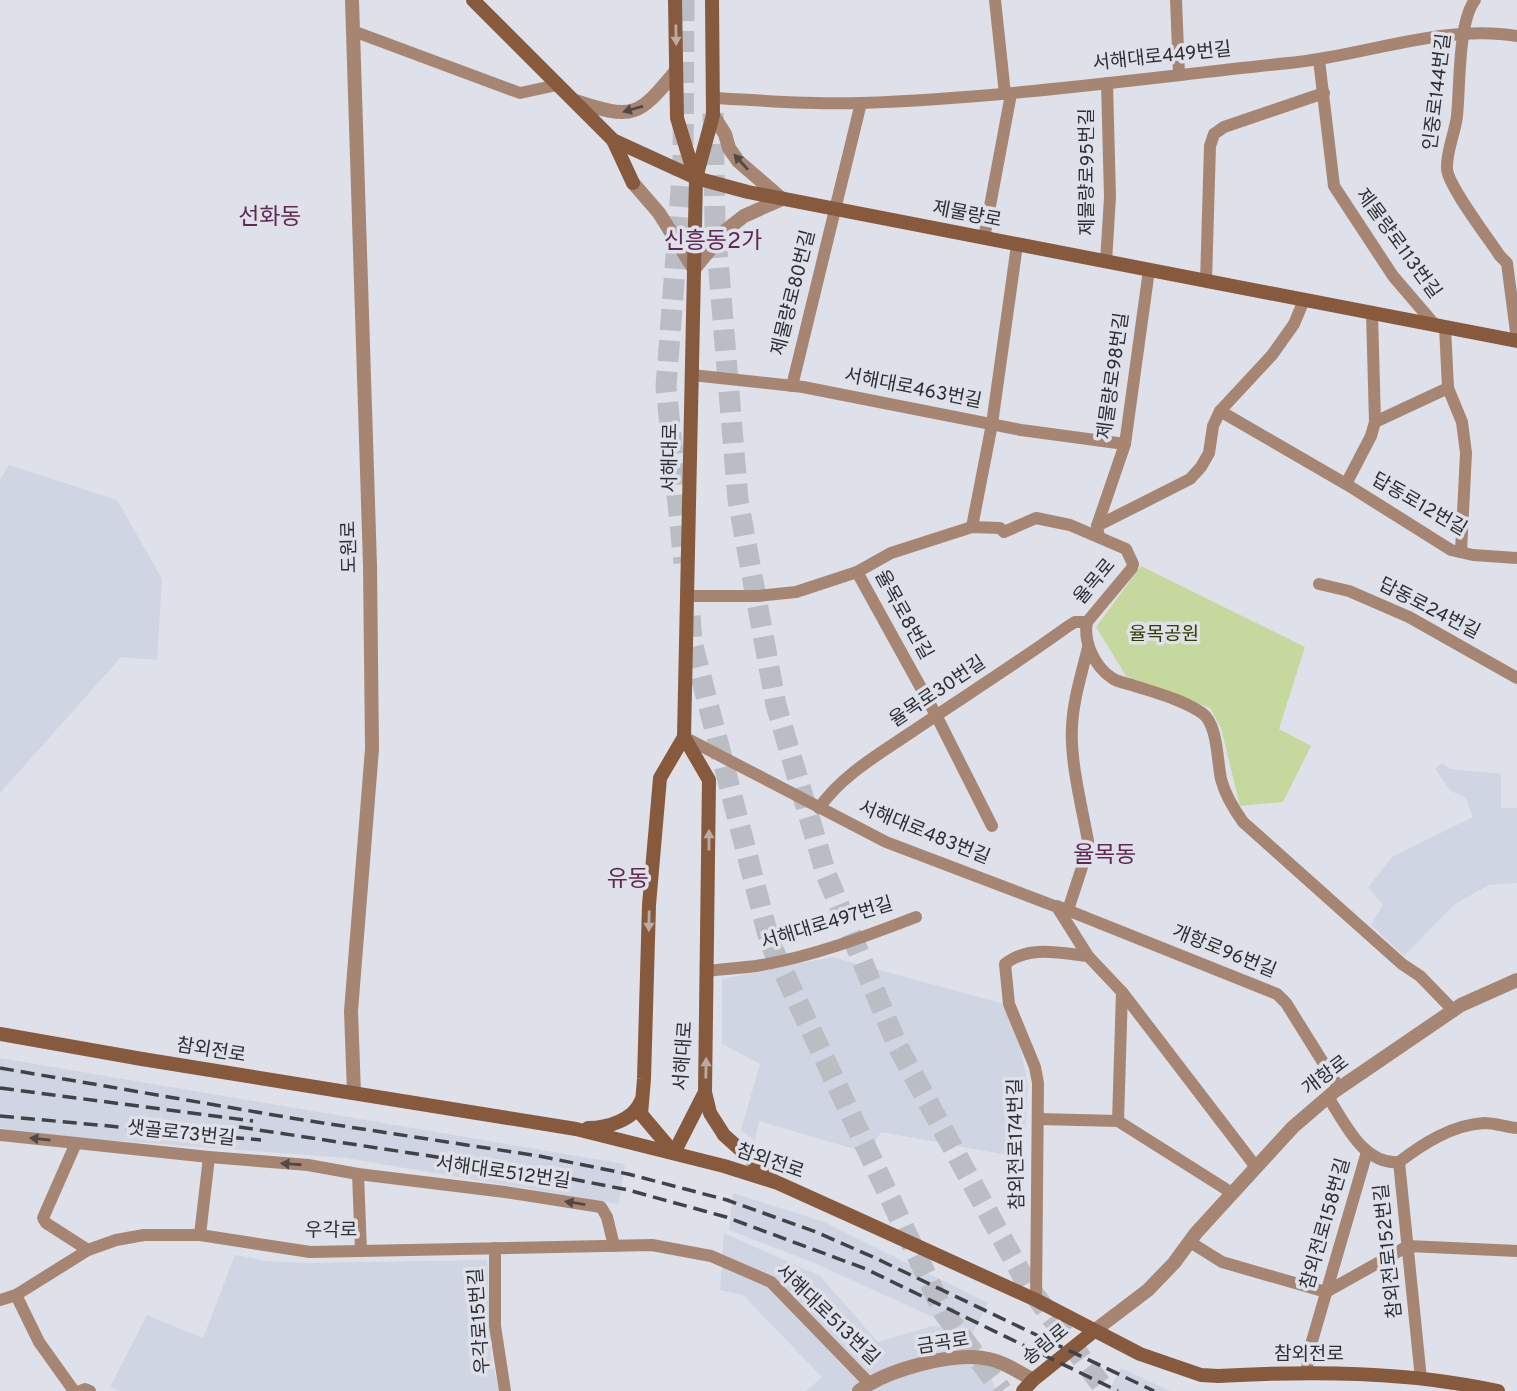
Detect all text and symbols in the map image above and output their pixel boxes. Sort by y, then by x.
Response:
one-way arrow [670,25,682,47]
street label: 인중로144번길 [1419,32,1457,152]
street label: 서해대로449번길 [1091,38,1233,76]
one-way arrow [622,104,644,115]
street label: 제물량로95번길 [1076,108,1100,236]
one-way arrow [733,153,749,171]
street label: 제물량로113번길 [1350,184,1446,304]
street label: 제물량로 [930,197,1004,233]
district label: 선화동 [238,204,302,233]
district label: 신흥동2가 [664,228,762,257]
street label: 제물량로80번길 [767,228,821,358]
street label: 제물량로98번길 [1093,311,1135,441]
street label: 서해대로463번길 [842,364,984,414]
street label: 서해대로 [658,423,684,493]
street label: 답동로12번길 [1367,468,1471,542]
street label: 도원로 [338,521,362,573]
street label: 율목로 [1069,554,1121,610]
street label: 율목로8번길 [869,566,937,664]
street label: 답동로24번길 [1374,573,1484,645]
park label: 율목공원 [1129,623,1199,647]
street label: 율목로30번길 [885,651,991,733]
street label: 서해대로483번길 [855,796,993,870]
one-way arrow [703,829,715,851]
district label: 율목동 [1073,842,1137,871]
district label: 유동 [607,866,649,895]
street label: 서해대로497번길 [758,892,896,956]
one-way arrow [643,910,655,932]
street label: 개항로96번길 [1168,920,1280,984]
street label: 서해대로 [670,1020,698,1092]
street label: 참외전로 [175,1034,247,1068]
street label: 개항로 [1298,1051,1354,1101]
one-way arrow [700,1057,711,1079]
street label: 참외전로174번길 [1004,1078,1030,1210]
street label: 샛골로73번길 [126,1116,236,1152]
one-way arrow [29,1133,51,1144]
street label: 참외전로 [733,1139,807,1185]
street label: 서해대로512번길 [434,1152,572,1194]
street label: 참외전로158번길 [1296,1156,1356,1292]
one-way arrow [279,1158,301,1169]
street label: 참외전로152번길 [1370,1182,1408,1320]
one-way arrow [563,1197,585,1208]
street label: 우각로 [305,1219,357,1243]
street label: 서해대로513번길 [770,1259,884,1371]
street label: 우각로15번길 [464,1267,496,1375]
street label: 송림로 [1018,1319,1074,1371]
street label: 금곡로 [915,1328,971,1360]
street label: 참외전로 [1274,1343,1344,1367]

